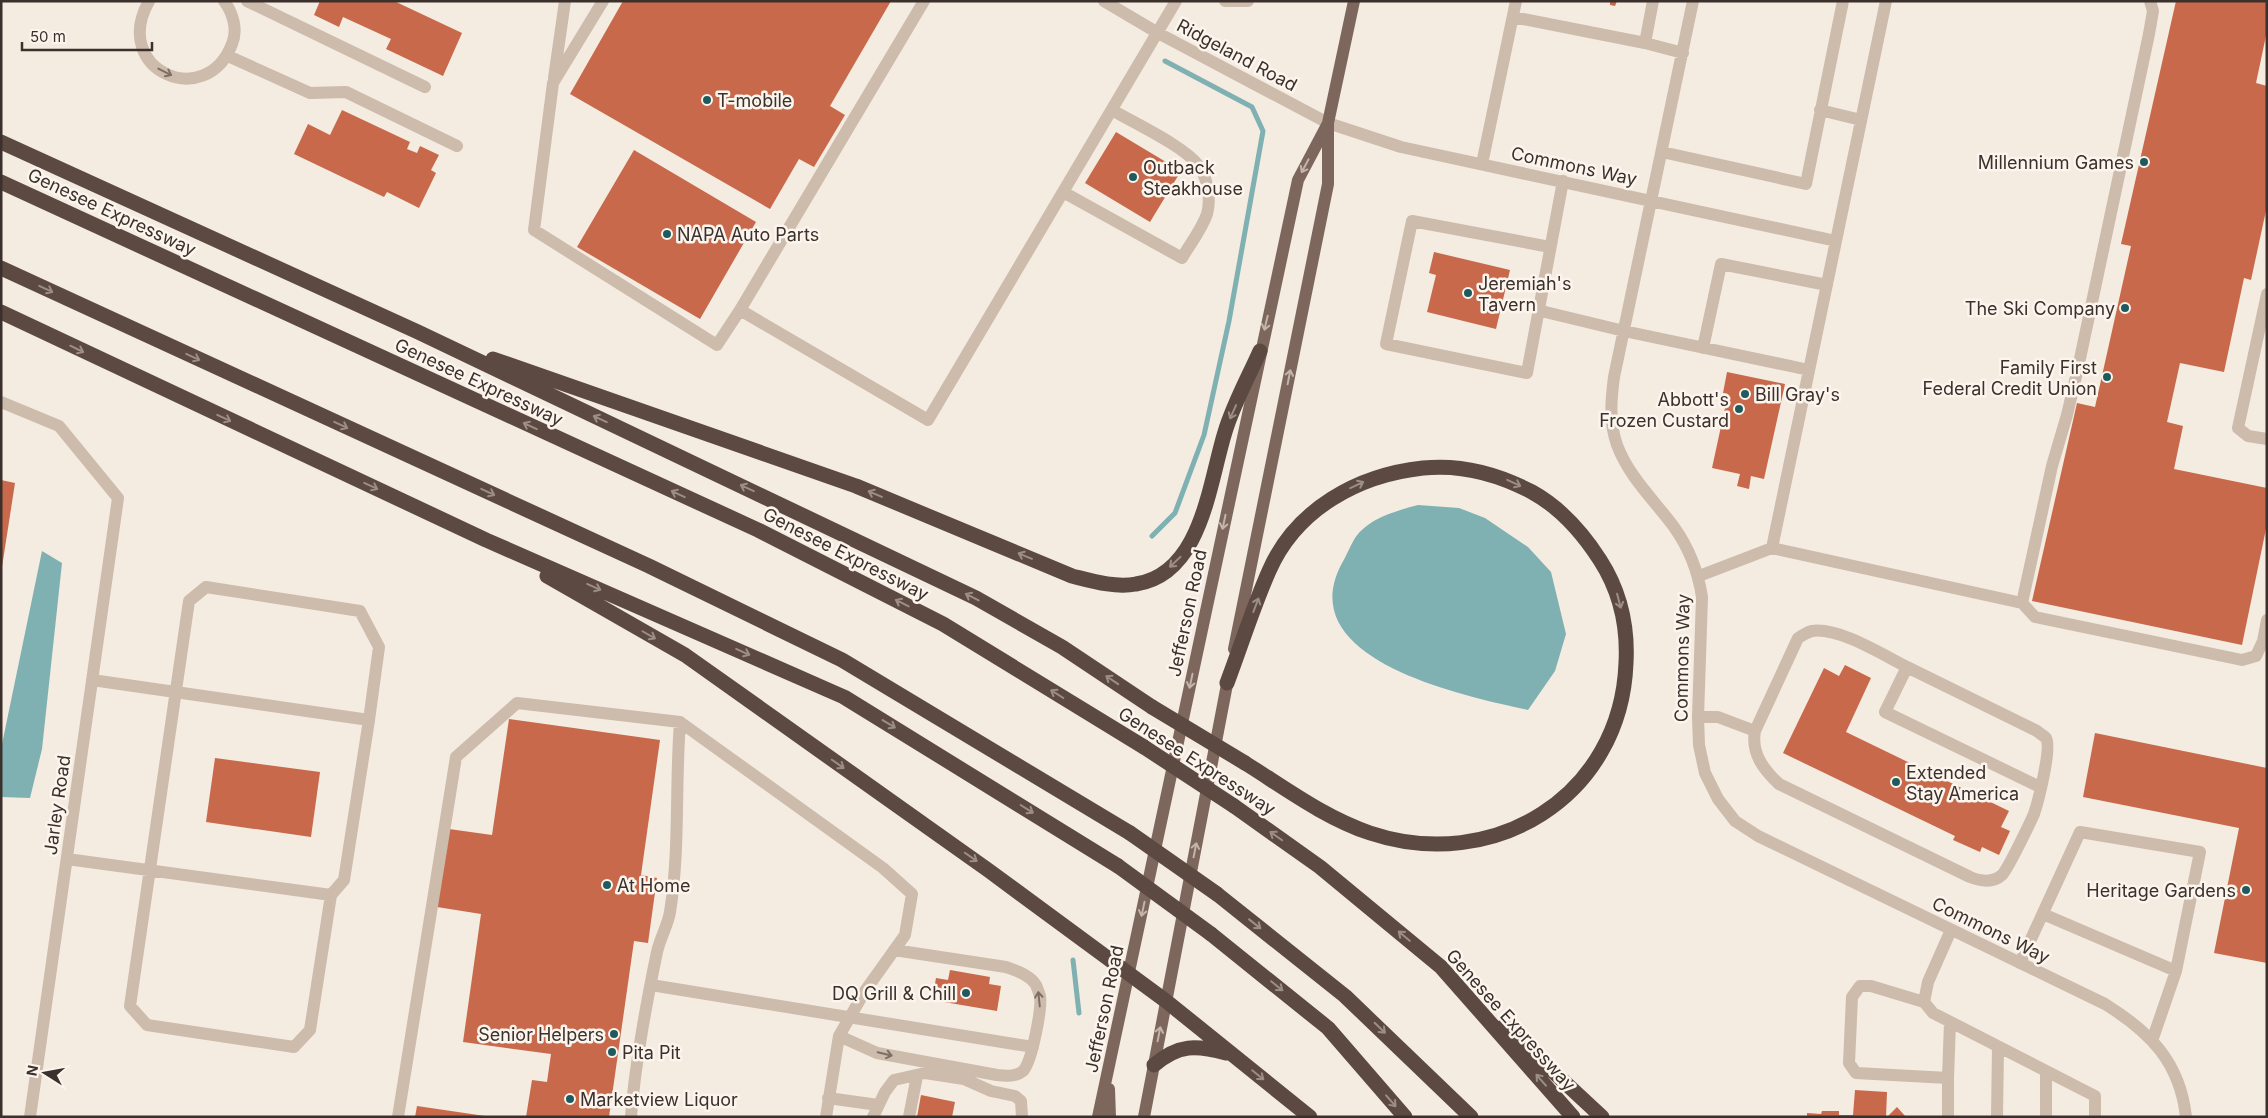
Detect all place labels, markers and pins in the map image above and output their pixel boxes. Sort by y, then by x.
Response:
place label: T-mobile [717,90,792,111]
marker: T-mobile [701,94,713,106]
place label: Millennium Games [1978,152,2134,173]
marker: Millennium Games [2138,156,2150,168]
place label: Outback Steakhouse [1143,157,1243,199]
marker: Outback Steakhouse [1127,171,1139,183]
place label: NAPA Auto Parts [677,224,819,245]
marker: NAPA Auto Parts [661,228,673,240]
place label: Jeremiah's Tavern [1478,273,1572,315]
marker: Jeremiah's Tavern [1462,287,1474,299]
place label: The Ski Company [1965,298,2115,319]
marker: The Ski Company [2119,302,2131,314]
place label: Family First Federal Credit Union [1923,357,2097,399]
marker: Family First Federal Credit Union [2101,371,2113,383]
place label: Bill Gray's [1755,384,1840,405]
marker: Bill Gray's [1739,388,1751,400]
place label: Abbott's Frozen Custard [1599,389,1729,431]
marker: Abbott's Frozen Custard [1733,403,1745,415]
place label: Extended Stay America [1906,762,2019,804]
marker: Extended Stay America [1890,776,1902,788]
place label: At Home [617,875,690,896]
marker: At Home [601,879,613,891]
place label: Heritage Gardens [2086,880,2236,901]
marker: Heritage Gardens [2240,884,2252,896]
place label: DQ Grill & Chill [832,983,956,1004]
marker: DQ Grill & Chill [960,987,972,999]
place label: Senior Helpers [478,1024,604,1045]
marker: Senior Helpers [608,1028,620,1040]
place label: Pita Pit [622,1042,681,1063]
marker: Pita Pit [606,1046,618,1058]
place label: Marketview Liquor [580,1089,738,1110]
marker: Marketview Liquor [564,1093,576,1105]

